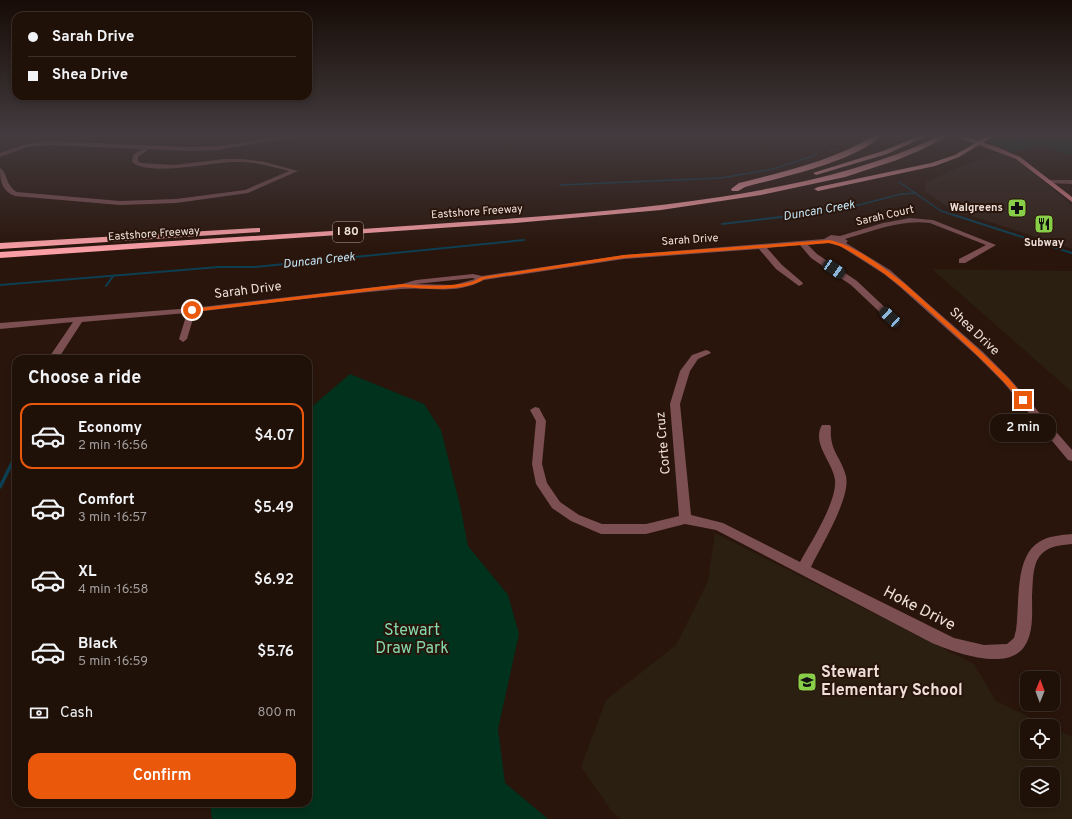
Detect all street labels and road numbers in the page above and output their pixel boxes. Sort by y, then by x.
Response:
street label: Eastshore Freeway [431,202,524,222]
street label: Sarah Court [855,203,915,229]
road number: I 80 [333,222,363,242]
street label: Eastshore Freeway [108,224,201,244]
street label: Sarah Drive [661,231,719,249]
street label: Sarah Drive [213,279,283,303]
street label: Shea Drive [946,305,1002,359]
street label: Corte Cruz [653,411,675,475]
street label: Hoke Drive [880,582,958,636]

